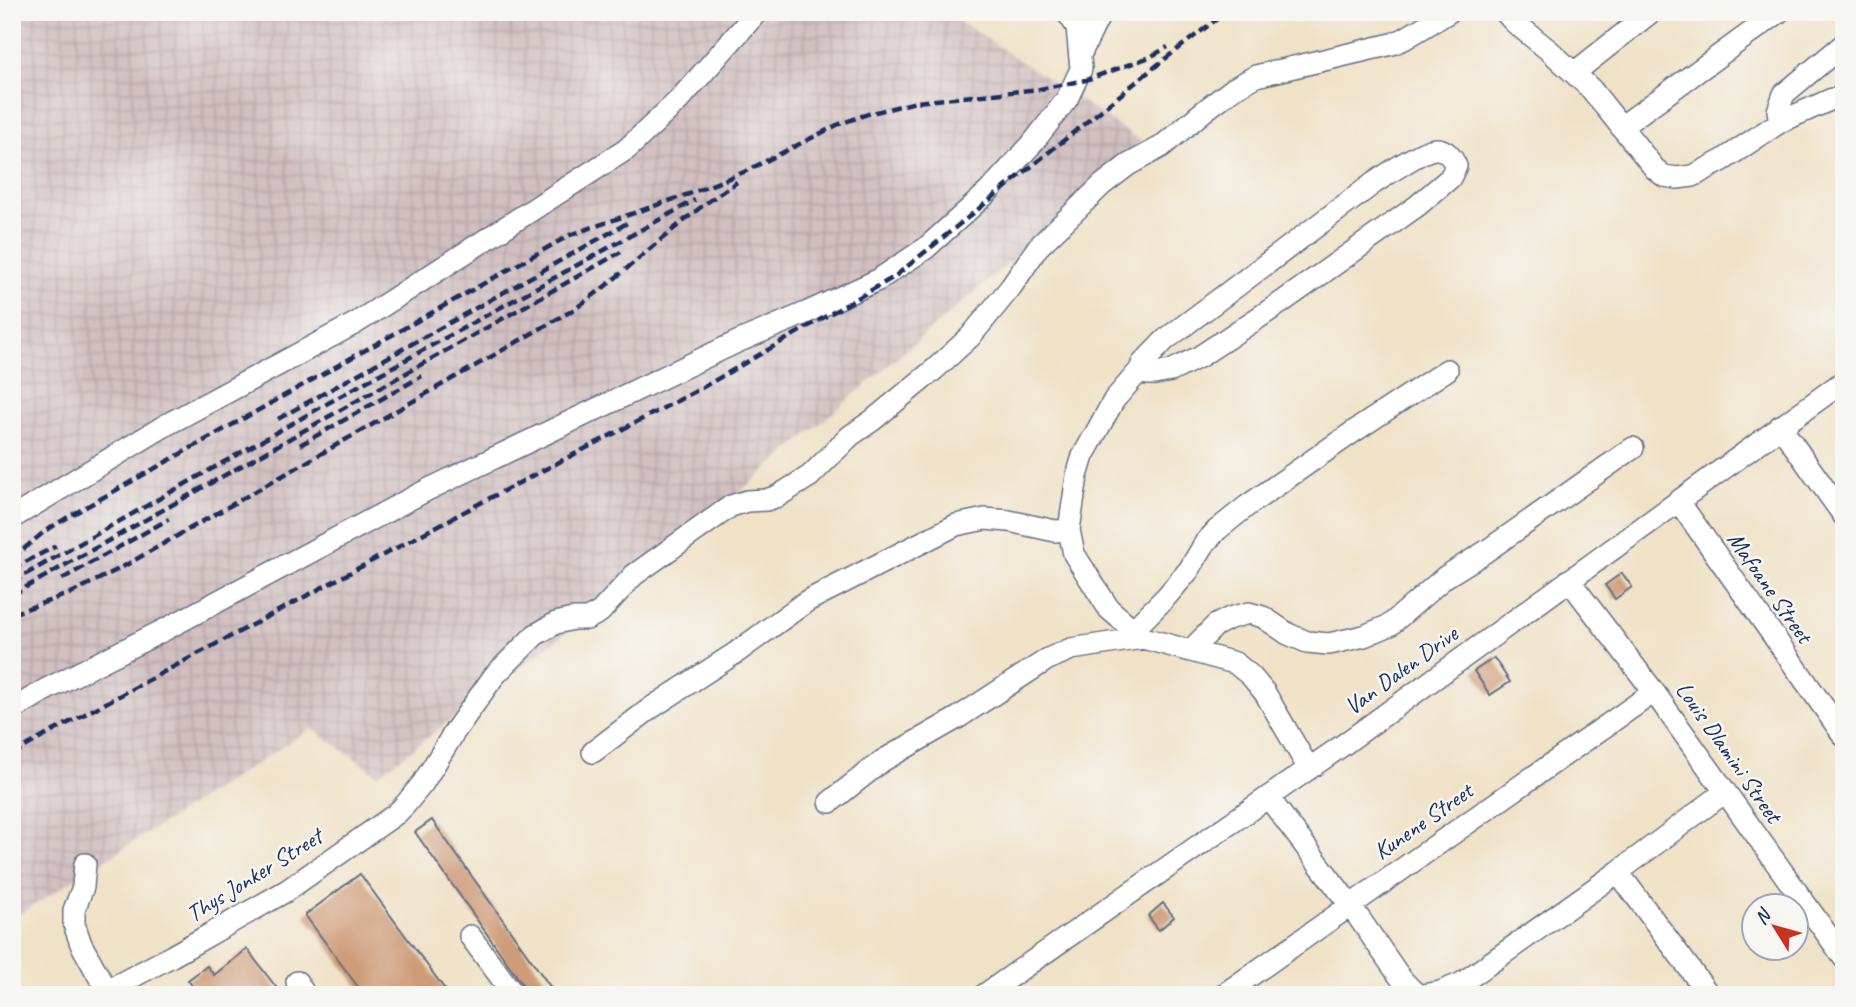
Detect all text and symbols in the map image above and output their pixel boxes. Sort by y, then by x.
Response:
street label: Mafoane Street [1721,525,1821,650]
street label: Van Dalen Drive [1339,618,1465,721]
street label: Louis Dlamini Street [1669,676,1790,830]
street label: Kunene Street [1368,775,1480,866]
street label: Thys Jonker Street [180,820,330,929]
north arrow [1741,892,1811,962]
text: N [1749,903,1777,929]

